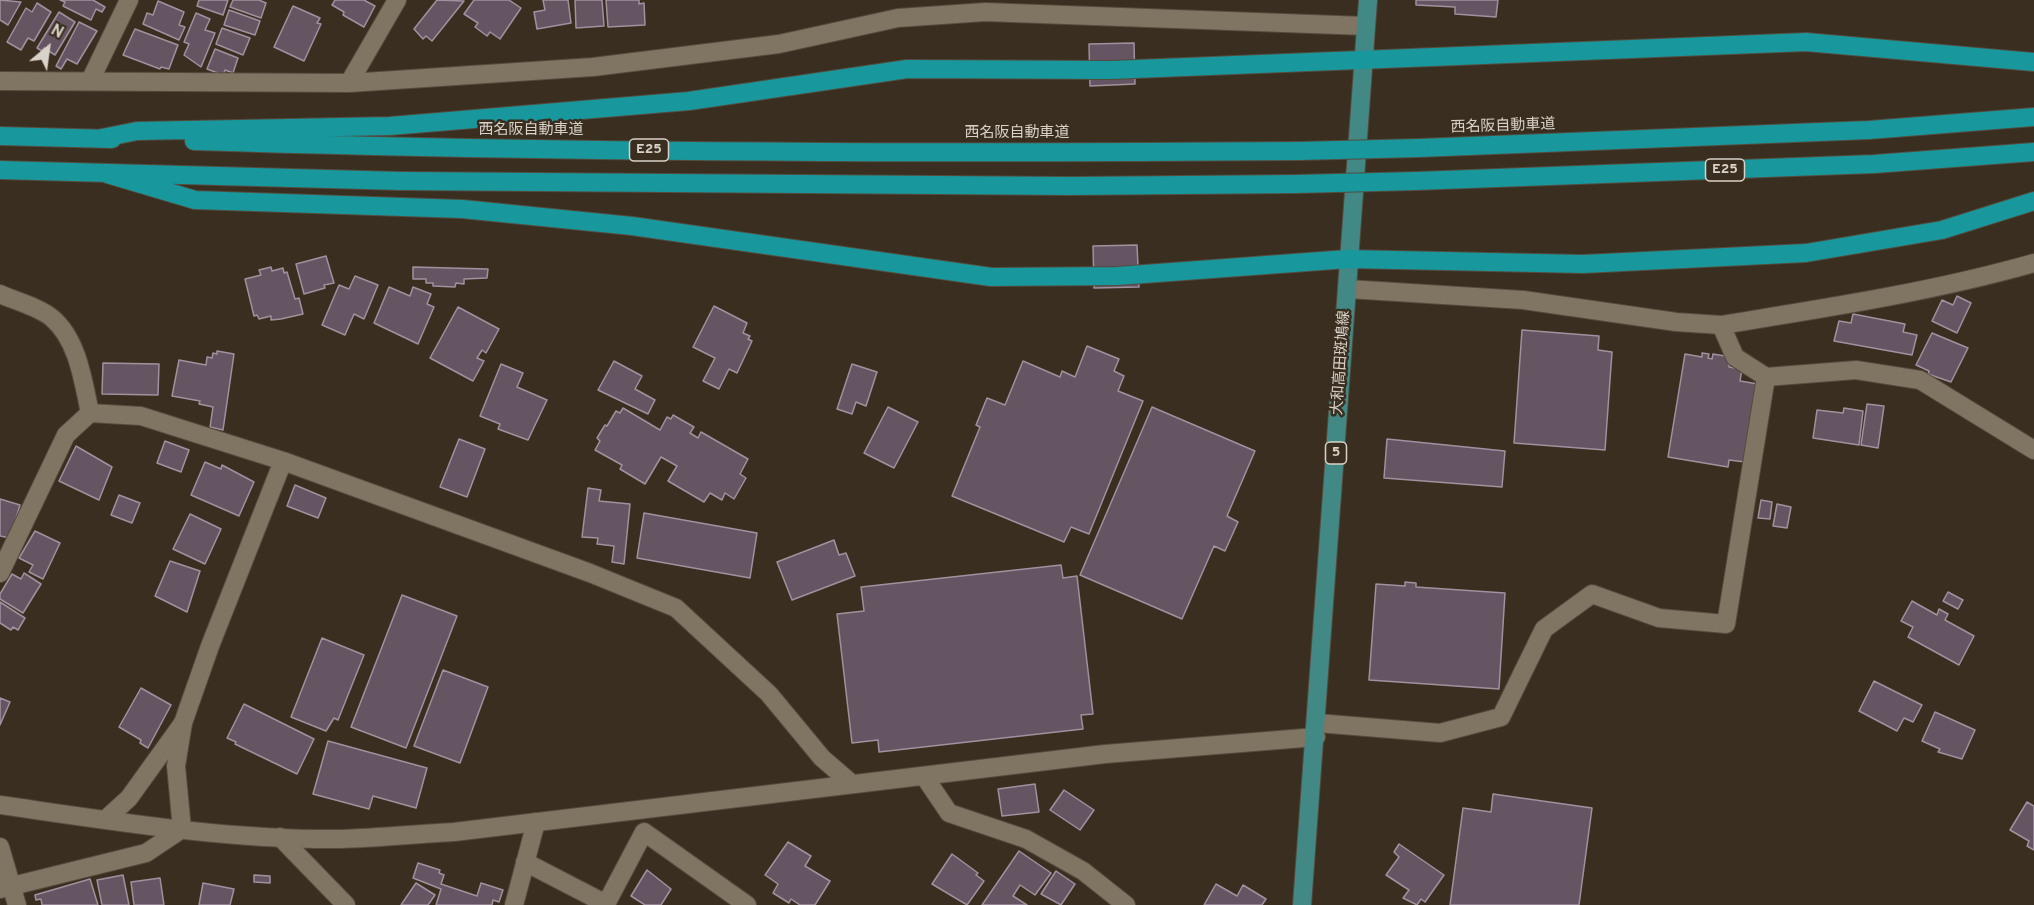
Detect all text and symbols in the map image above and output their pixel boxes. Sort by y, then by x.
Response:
north arrow [18,18,78,78]
text: N [47,21,67,44]
street label: 西名阪自動車道 [1450,116,1556,138]
street label: 西名阪自動車道 [479,122,583,140]
street label: 西名阪自動車道 [965,125,1069,143]
road number: E25 [630,139,668,161]
road number: E25 [1706,159,1744,181]
street label: 大和高田斑鳩線 [1329,310,1355,416]
road number: 5 [1326,442,1346,464]

